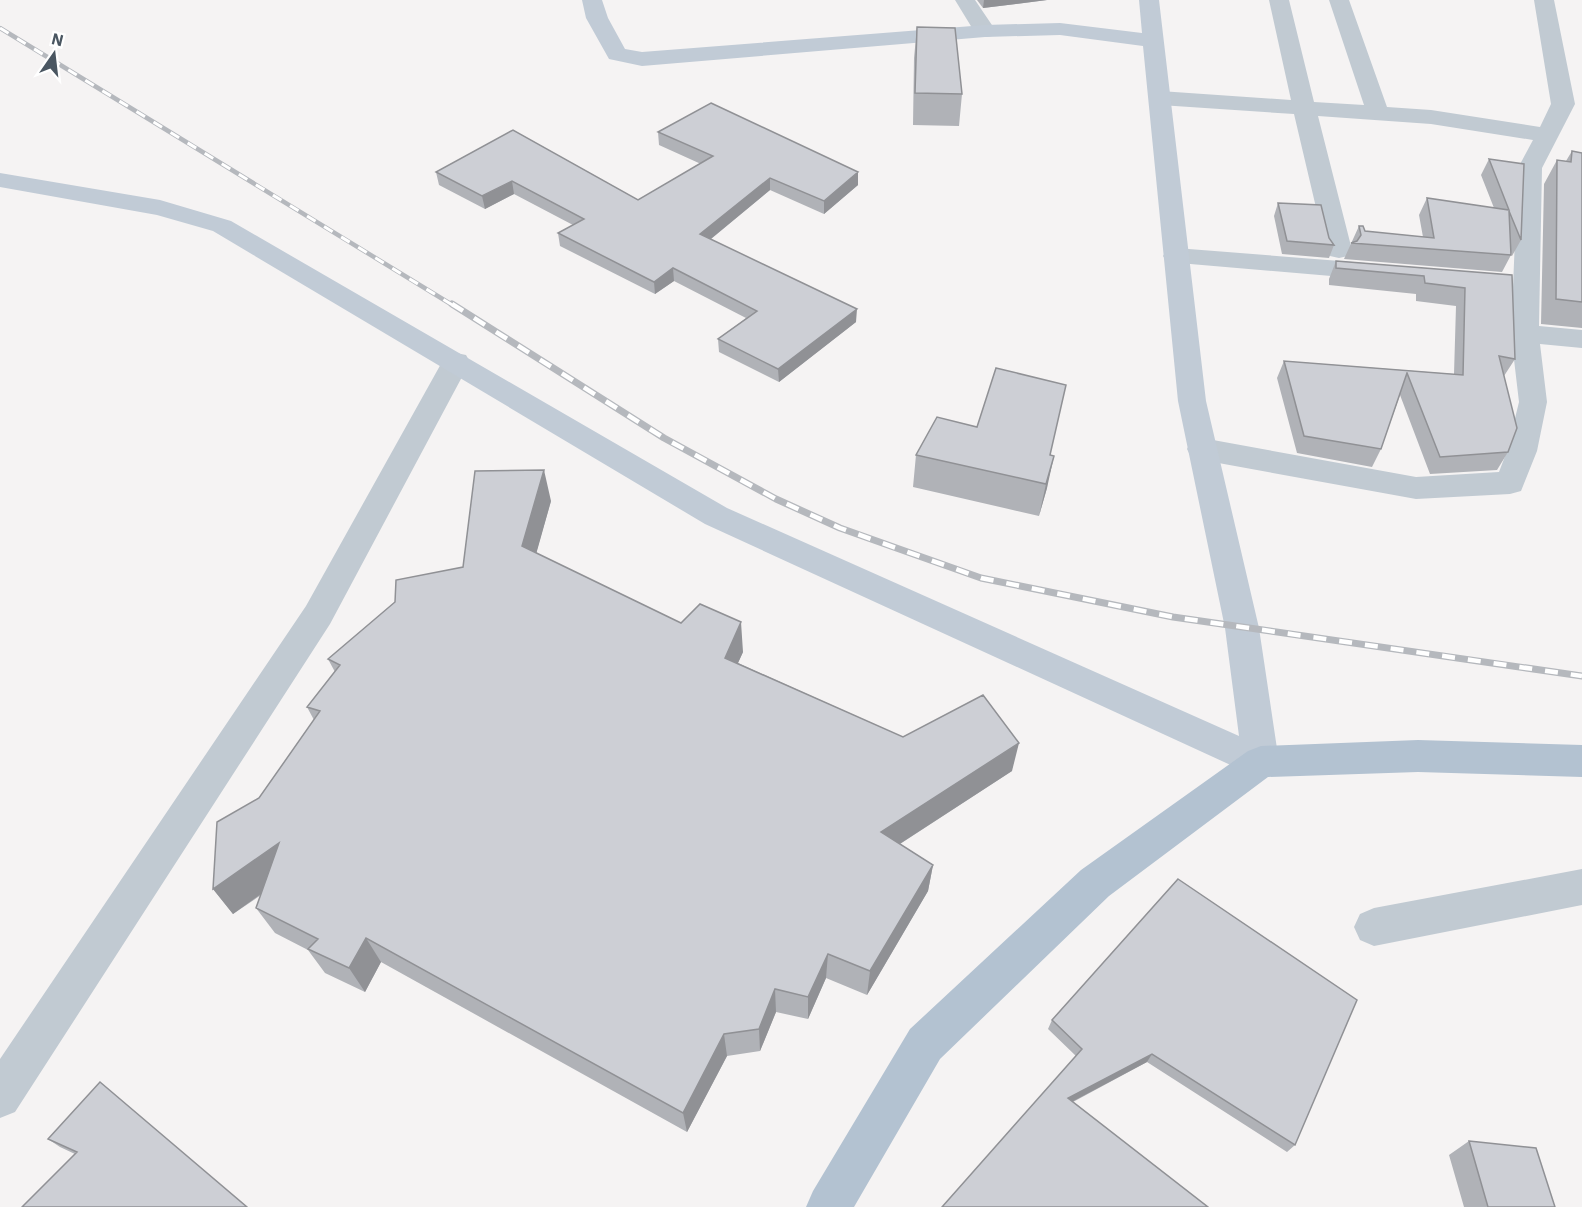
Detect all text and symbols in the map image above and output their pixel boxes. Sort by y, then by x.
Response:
north arrow [24,24,84,84]
text: N [50,28,66,51]

